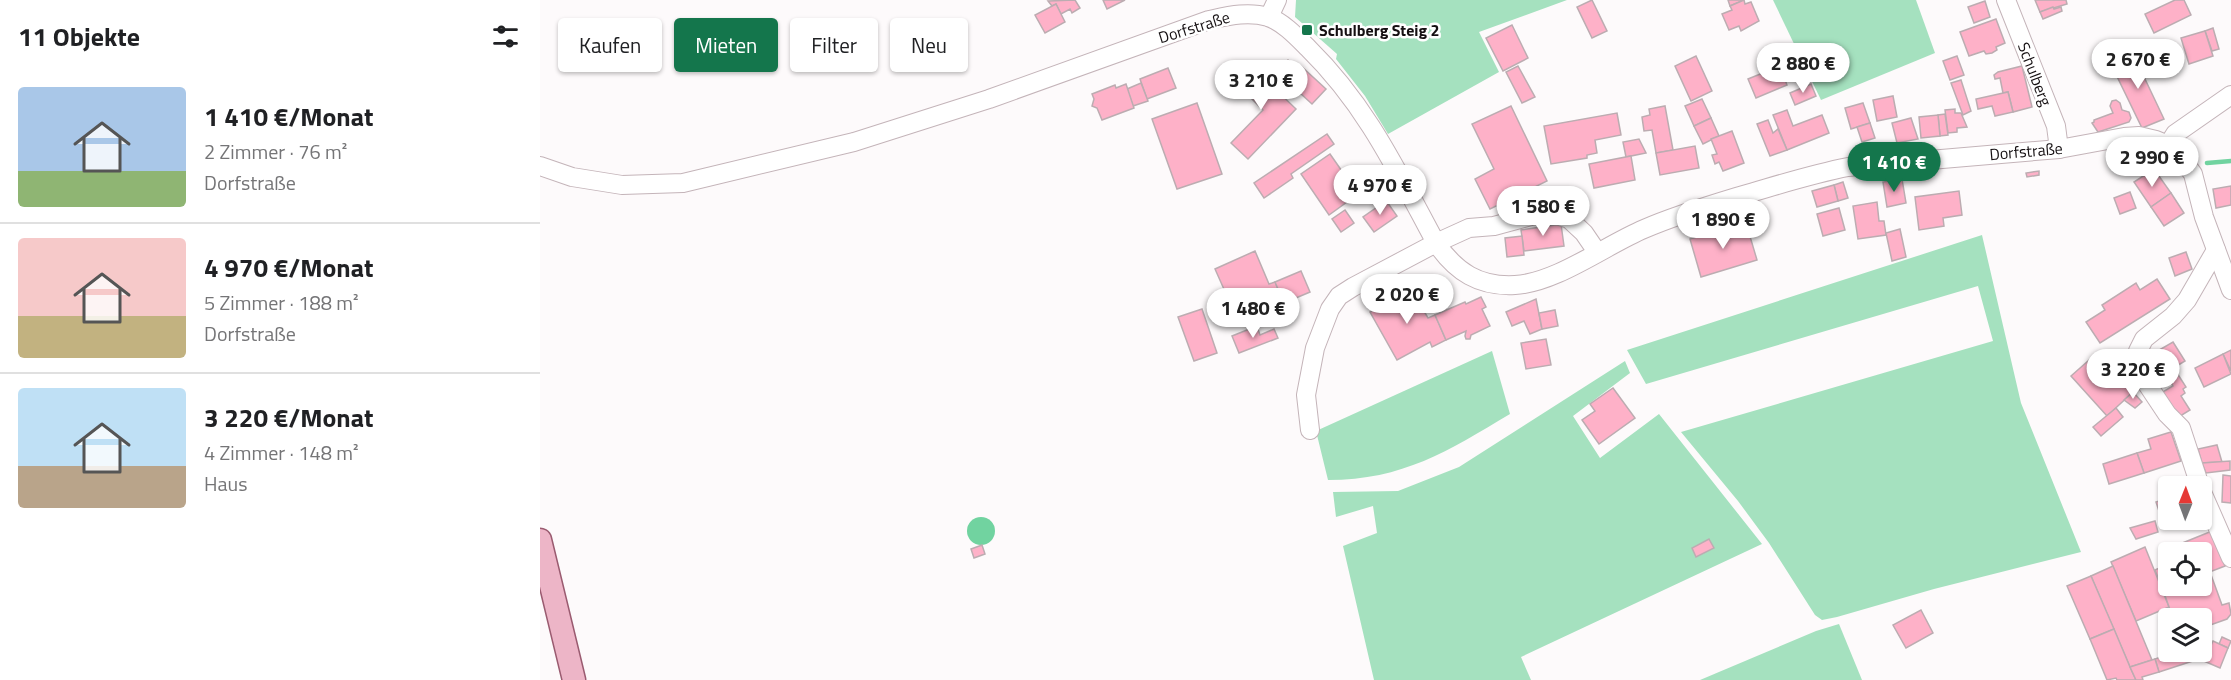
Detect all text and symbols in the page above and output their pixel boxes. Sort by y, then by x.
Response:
street label: Dorfstraße [1155,5,1233,49]
text: 11 Objekte [18,17,140,56]
chip: Kaufen [558,18,662,72]
chip: Mieten [674,18,778,72]
chip: Filter [790,18,878,72]
chip: Neu [890,18,968,72]
place label: Schulberg Steig 2 [1319,18,1440,42]
icon: filters [489,20,522,53]
marker: Schulberg Steig 2 [1300,23,1314,37]
street label: Schulberg [2012,39,2058,109]
pin: 2 670 € [2083,39,2193,90]
pin: 2 880 € [1748,43,1858,94]
text: 2 670 € [2106,43,2170,74]
text: 2 880 € [1771,47,1835,78]
pin: 3 210 € [1206,60,1316,111]
text: 3 210 € [1229,64,1293,95]
text: 1 410 €/Monat [204,97,373,136]
icon: home [66,111,138,183]
text: 2 Zimmer · 76 m² [204,136,347,167]
street label: Dorfstraße [1988,136,2064,166]
pin: 2 990 € [2097,137,2207,188]
text: 2 990 € [2120,141,2184,172]
pin: 1 410 € [1839,142,1949,193]
text: 1 410 € [1862,146,1926,177]
pin: 4 970 € [1325,165,1435,216]
text: Dorfstraße [204,167,296,198]
text: 4 970 € [1348,169,1412,200]
pin: 1 580 € [1488,186,1598,237]
text: 1 580 € [1511,190,1575,221]
pin: 1 890 € [1668,199,1778,250]
text: 1 890 € [1691,203,1755,234]
text: 4 970 €/Monat [204,248,373,287]
icon: home [66,262,138,334]
pin: 2 020 € [1352,274,1462,325]
text: 2 020 € [1375,278,1439,309]
text: 5 Zimmer · 188 m² [204,287,359,318]
pin: 1 480 € [1198,288,1308,339]
text: 1 480 € [1221,292,1285,323]
text: Dorfstraße [204,318,296,349]
pin: 3 220 € [2078,349,2188,400]
text: 3 220 € [2101,353,2165,384]
text: 3 220 €/Monat [204,398,373,437]
icon: home [66,412,138,484]
text: 4 Zimmer · 148 m² [204,437,359,468]
text: Haus [204,468,247,499]
north arrow [2158,476,2212,530]
map controls [2158,476,2212,662]
button: locate [2158,542,2212,596]
button: layers [2158,608,2212,662]

